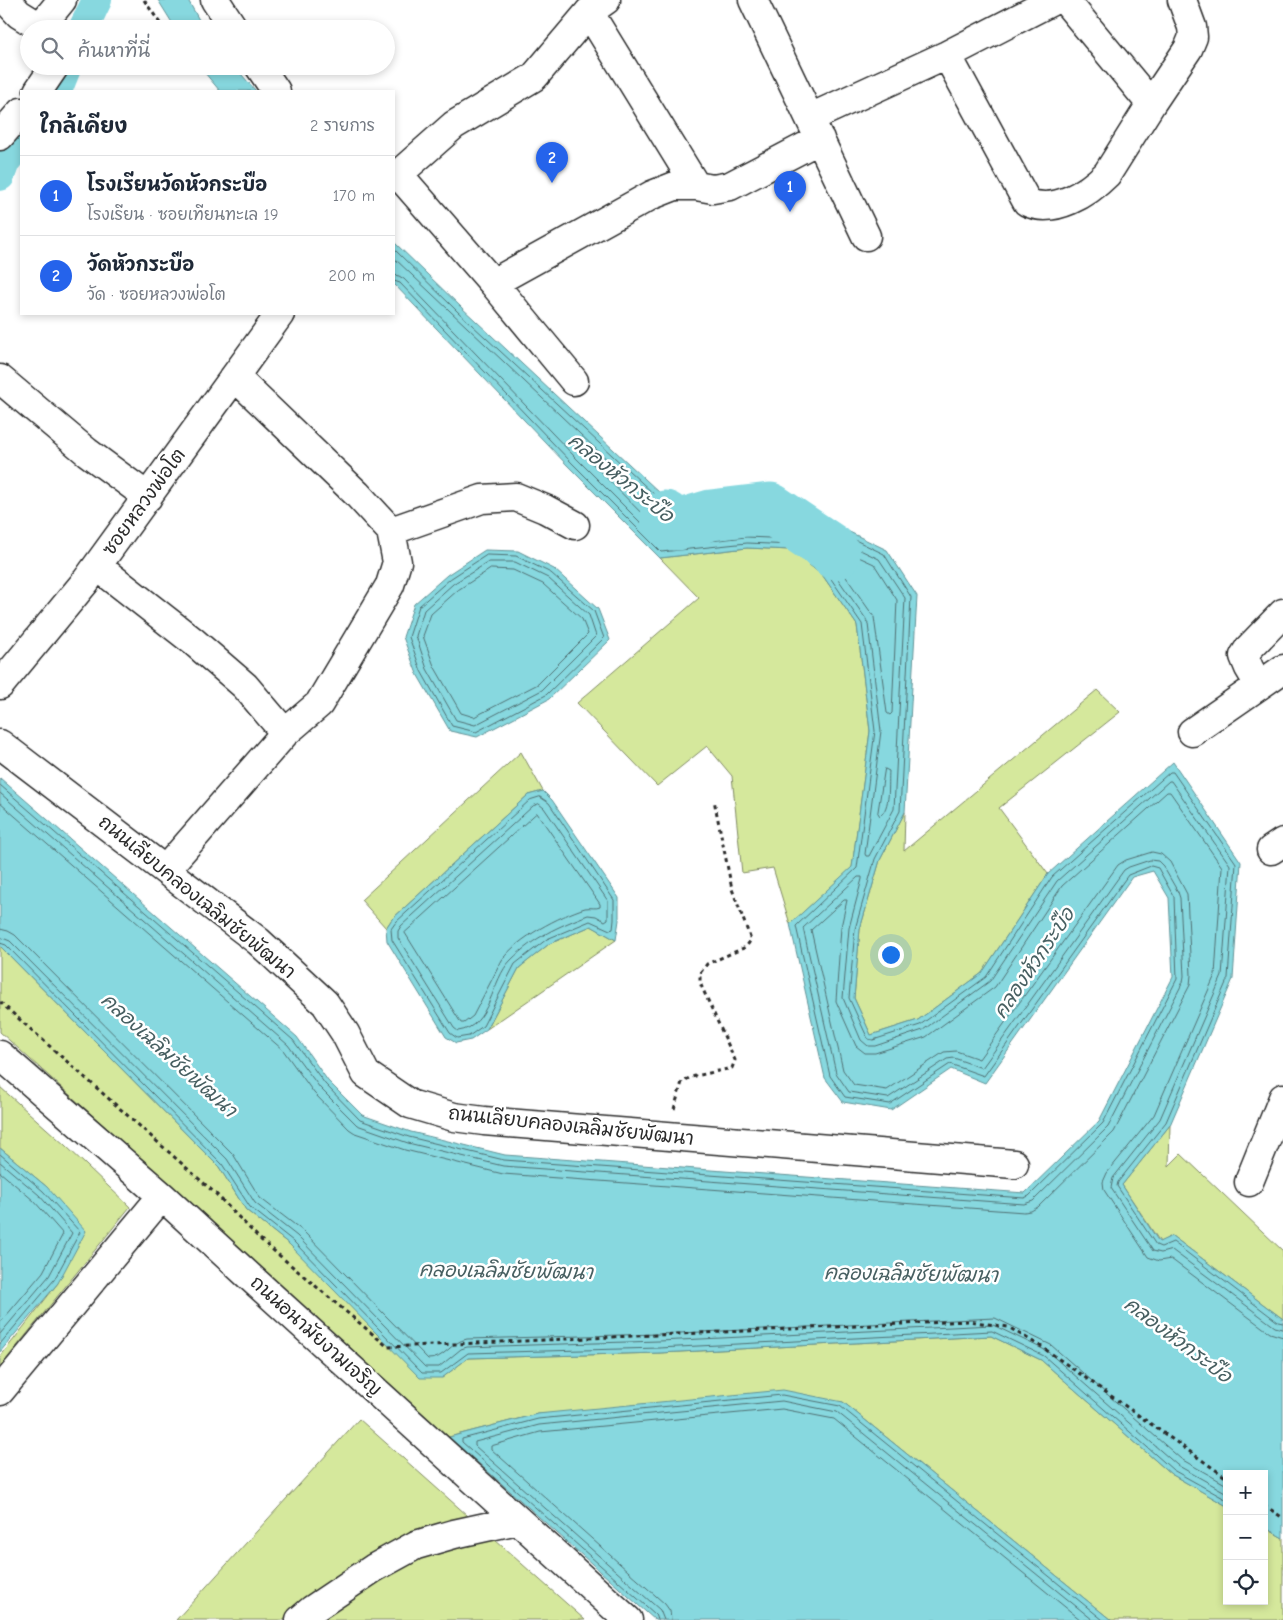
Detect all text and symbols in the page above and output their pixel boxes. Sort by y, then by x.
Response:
search box [20,20,395,75]
icon: search [38,34,66,62]
text: ค้นหาที่นี่ [78,40,150,62]
text: ใกล้เคียง [40,114,127,138]
text: 2 รายการ [310,117,375,135]
pin: 2 [536,142,568,183]
pin: 1 [774,171,806,212]
text: โรงเรียนวัดหัวกระบือ [87,174,267,196]
text: 1 [53,187,59,205]
text: 170 m [333,187,375,205]
text: โรงเรียน · ซอยเทียนทะเล 19 [87,206,278,224]
text: วัดหัวกระบือ [87,254,194,276]
text: 2 [52,267,60,285]
text: 200 m [329,267,375,285]
text: วัด · ซอยหลวงพ่อโต [87,286,226,304]
water label: คลองหัวกระบือ [564,428,680,528]
street label: ซอยหลวงพ่อโต [96,443,190,560]
street label: ถนนเลียบคลองเฉลิมชัยพัฒนา [94,810,300,983]
water label: คลองหัวกระบือ [988,902,1080,1023]
your location [878,942,904,968]
water label: คลองเฉลิมชัยพัฒนา [97,988,243,1123]
street label: ถนนเลียบคลองเฉลิมชัยพัฒนา [447,1101,695,1150]
water label: คลองเฉลิมชัยพัฒนา [419,1257,595,1284]
water label: คลองเฉลิมชัยพัฒนา [824,1260,1000,1287]
street label: ถนนอนามัยงามเจริญ [246,1271,386,1401]
water label: คลองหัวกระบือ [1120,1291,1238,1388]
map controls [1223,1470,1268,1605]
button: + [1223,1470,1268,1515]
button: − [1223,1515,1268,1560]
button: locate [1223,1560,1268,1605]

